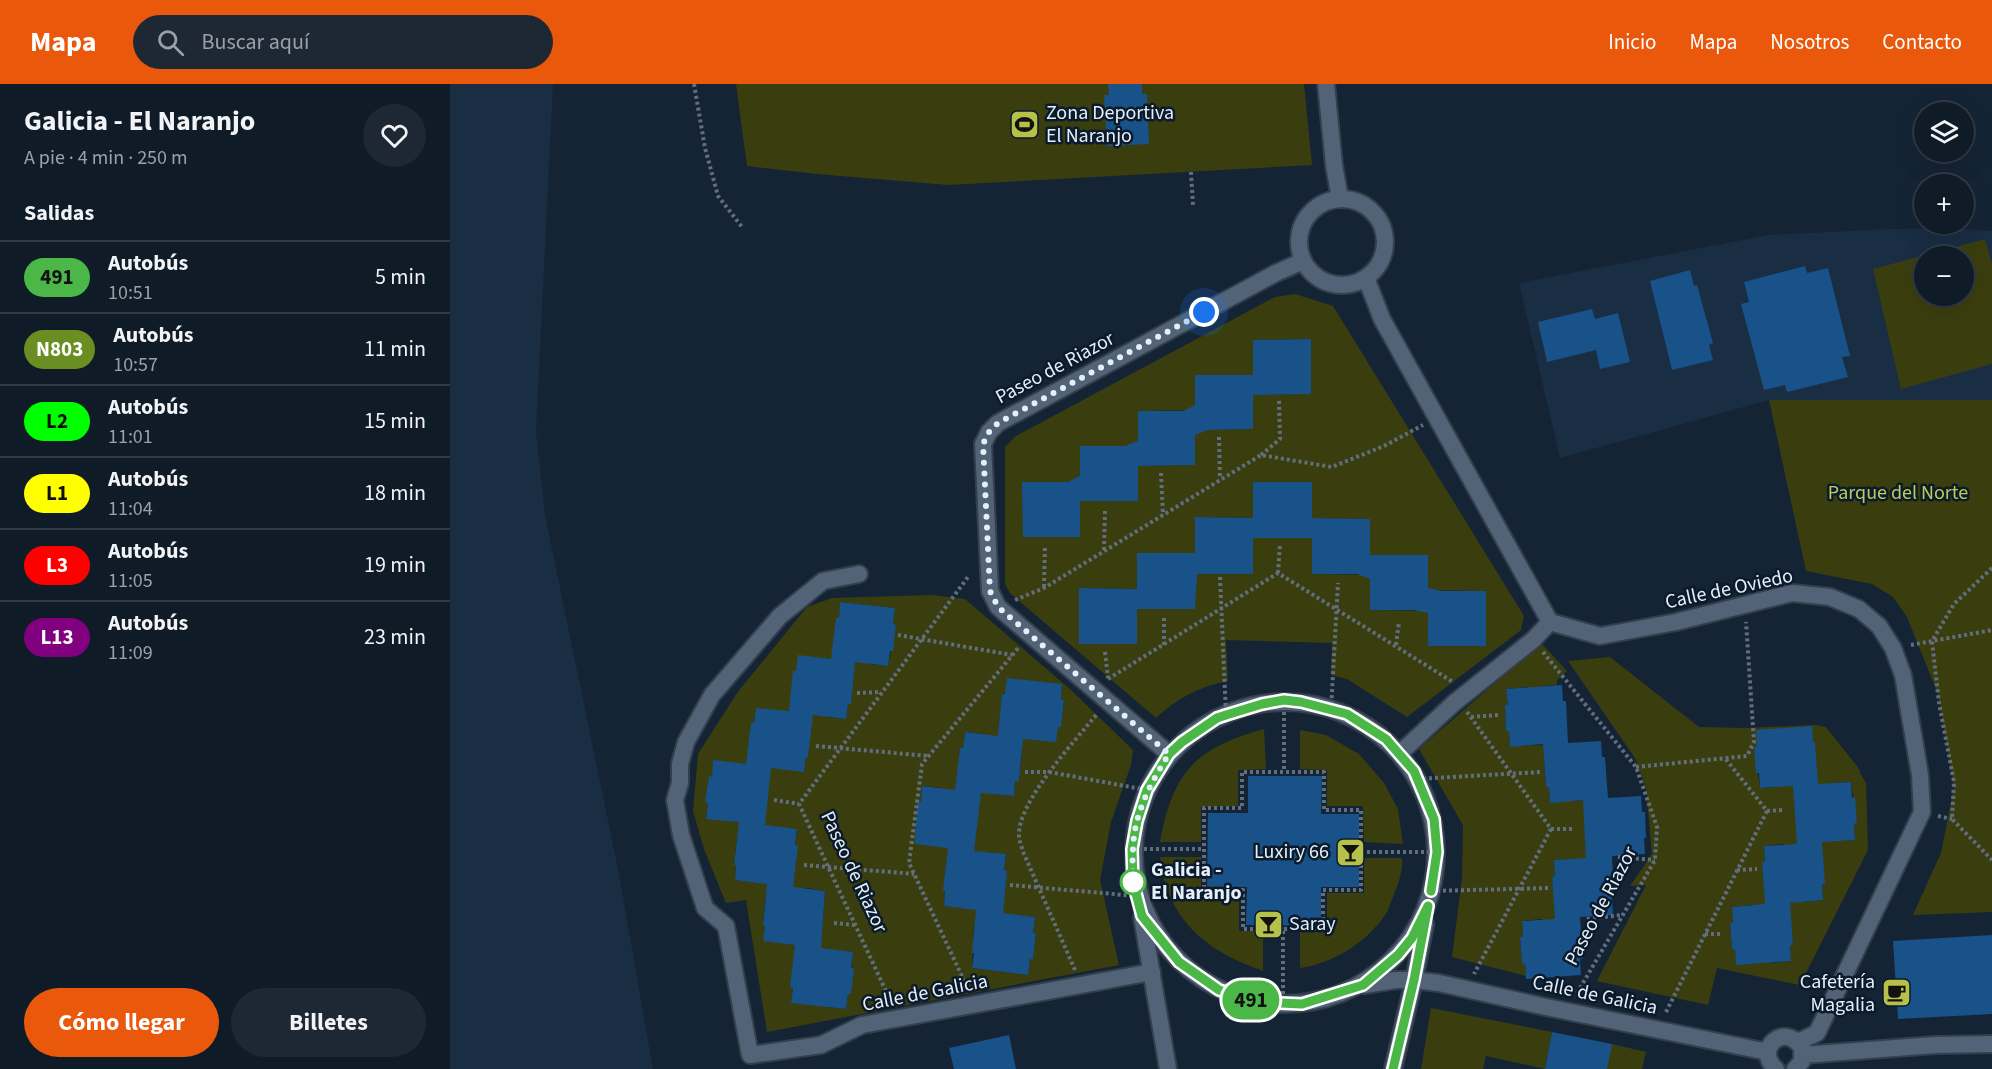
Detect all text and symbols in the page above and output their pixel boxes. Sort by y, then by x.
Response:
search box [133,15,553,69]
text: Mapa [30,22,97,62]
icon: search [154,26,187,59]
text: Buscar aquí [202,26,309,58]
text: Inicio [1608,27,1656,57]
text: Mapa [1689,27,1737,57]
text: Nosotros [1770,27,1849,57]
text: Contacto [1882,27,1962,57]
place label: Zona Deportiva El Naranjo [1046,99,1174,150]
text: Galicia - El Naranjo [24,101,255,141]
map controls [1914,102,1974,306]
button: layers [1914,102,1974,162]
button: heart [363,104,426,167]
sports icon: Zona Deportiva El Naranjo [1009,109,1041,141]
text: A pie · 4 min · 250 m [24,144,188,172]
button: + [1914,174,1974,234]
text: Salidas [24,197,94,229]
button: − [1914,246,1974,306]
text: Autobús [108,247,188,279]
text: 5 min [375,261,426,293]
text: 491 [40,262,74,292]
text: 10:51 [108,279,153,307]
your location [1189,297,1219,327]
text: Autobús [113,319,193,351]
street label: Paseo de Riazor [991,325,1120,411]
text: 11 min [364,333,426,365]
text: N803 [36,334,83,364]
text: 10:57 [113,351,158,379]
text: Autobús [108,391,188,423]
text: 15 min [364,405,426,437]
text: L2 [46,406,68,436]
text: 11:01 [108,423,153,451]
text: Autobús [108,463,188,495]
text: 18 min [364,477,426,509]
text: L1 [46,478,68,508]
park label: Parque del Norte [1828,479,1968,507]
text: 11:04 [108,495,153,523]
text: Autobús [108,535,188,567]
text: 19 min [364,549,426,581]
text: L3 [46,550,68,580]
street label: Calle de Oviedo [1662,562,1796,616]
text: 11:05 [108,567,153,595]
text: Autobús [108,607,188,639]
text: 23 min [364,621,426,653]
text: L13 [40,622,74,652]
text: 11:09 [108,639,153,667]
street label: Paseo de Riazor [814,807,894,937]
bar icon: Luxiry 66 [1334,836,1366,868]
place label: Luxiry 66 [1254,838,1329,866]
street label: Paseo de Riazor [1558,841,1644,970]
place label: Galicia - El Naranjo [1151,856,1242,907]
marker: Galicia - El Naranjo [1120,869,1146,895]
bar icon: Saray [1252,908,1284,940]
place label: Saray [1289,910,1336,938]
street label: Calle de Galicia [860,967,990,1019]
street label: Calle de Galicia [1530,968,1660,1022]
place label: Cafetería Magalia [1800,968,1875,1019]
cafe icon: Cafetería Magalia [1880,977,1912,1009]
line badge: 491 [1216,980,1286,1020]
text: 491 [1234,985,1268,1015]
button: Cómo llegar [24,988,219,1057]
button: Billetes [231,988,426,1057]

